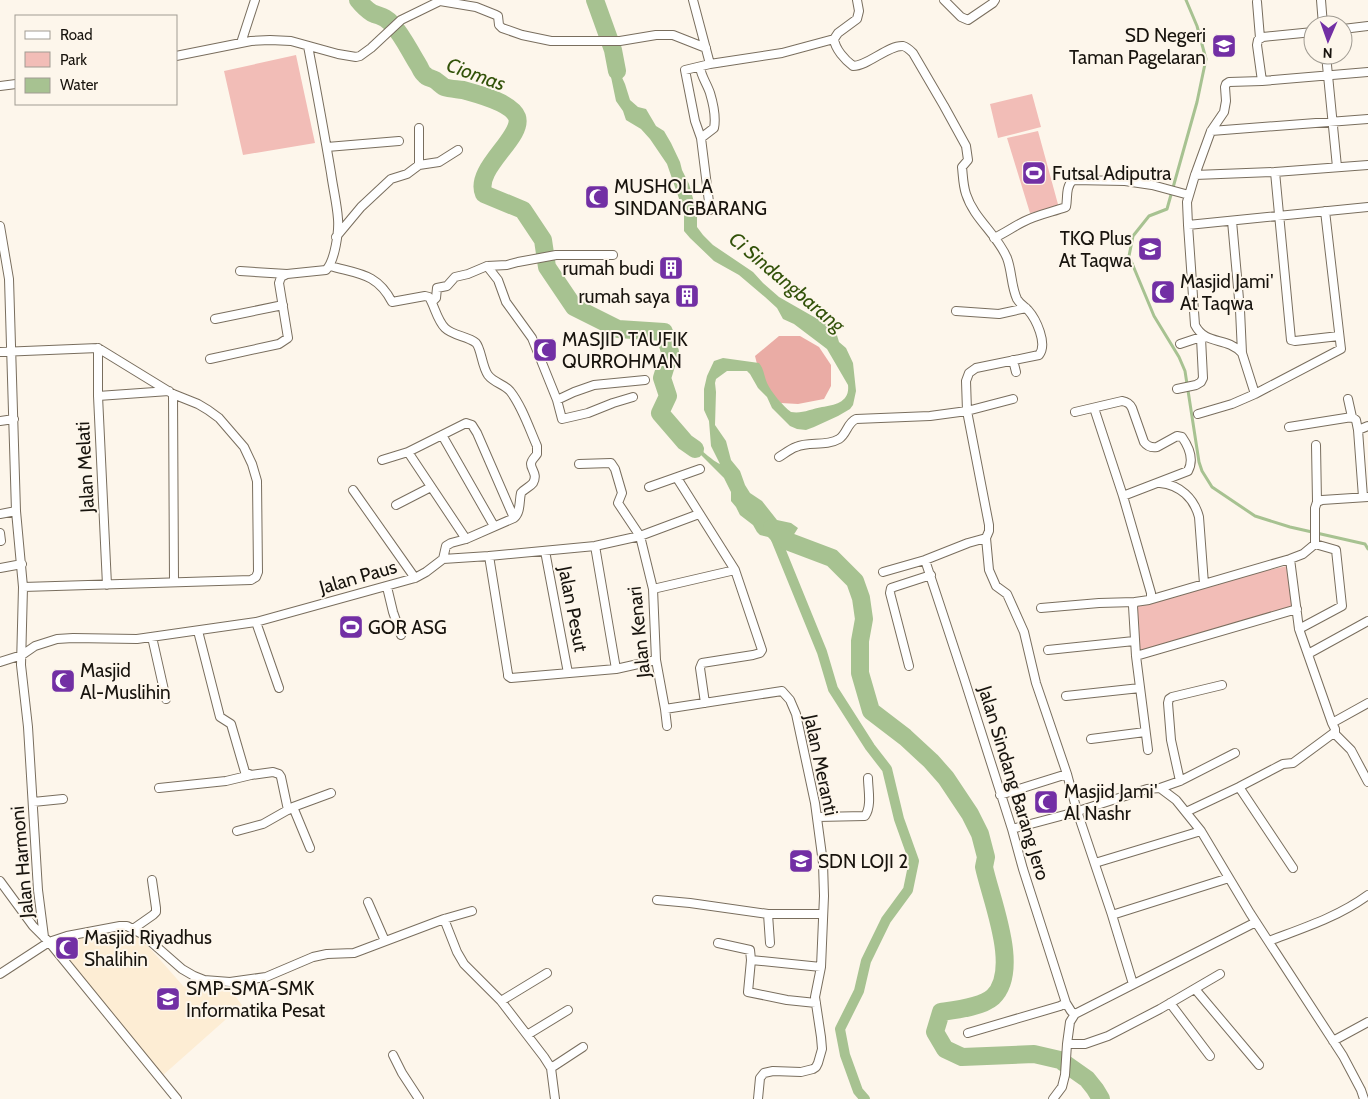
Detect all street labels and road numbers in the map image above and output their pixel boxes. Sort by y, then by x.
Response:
street label: Jalan Melati [71,421,99,514]
street label: Jalan Paus [316,555,400,599]
street label: Jalan Pesut [553,563,593,654]
street label: Jalan Kenari [623,585,655,680]
street label: Jalan Sindang Barang Jero [973,682,1055,883]
street label: Jalan Meranti [799,711,843,818]
street label: Jalan Harmoni [6,805,38,920]

